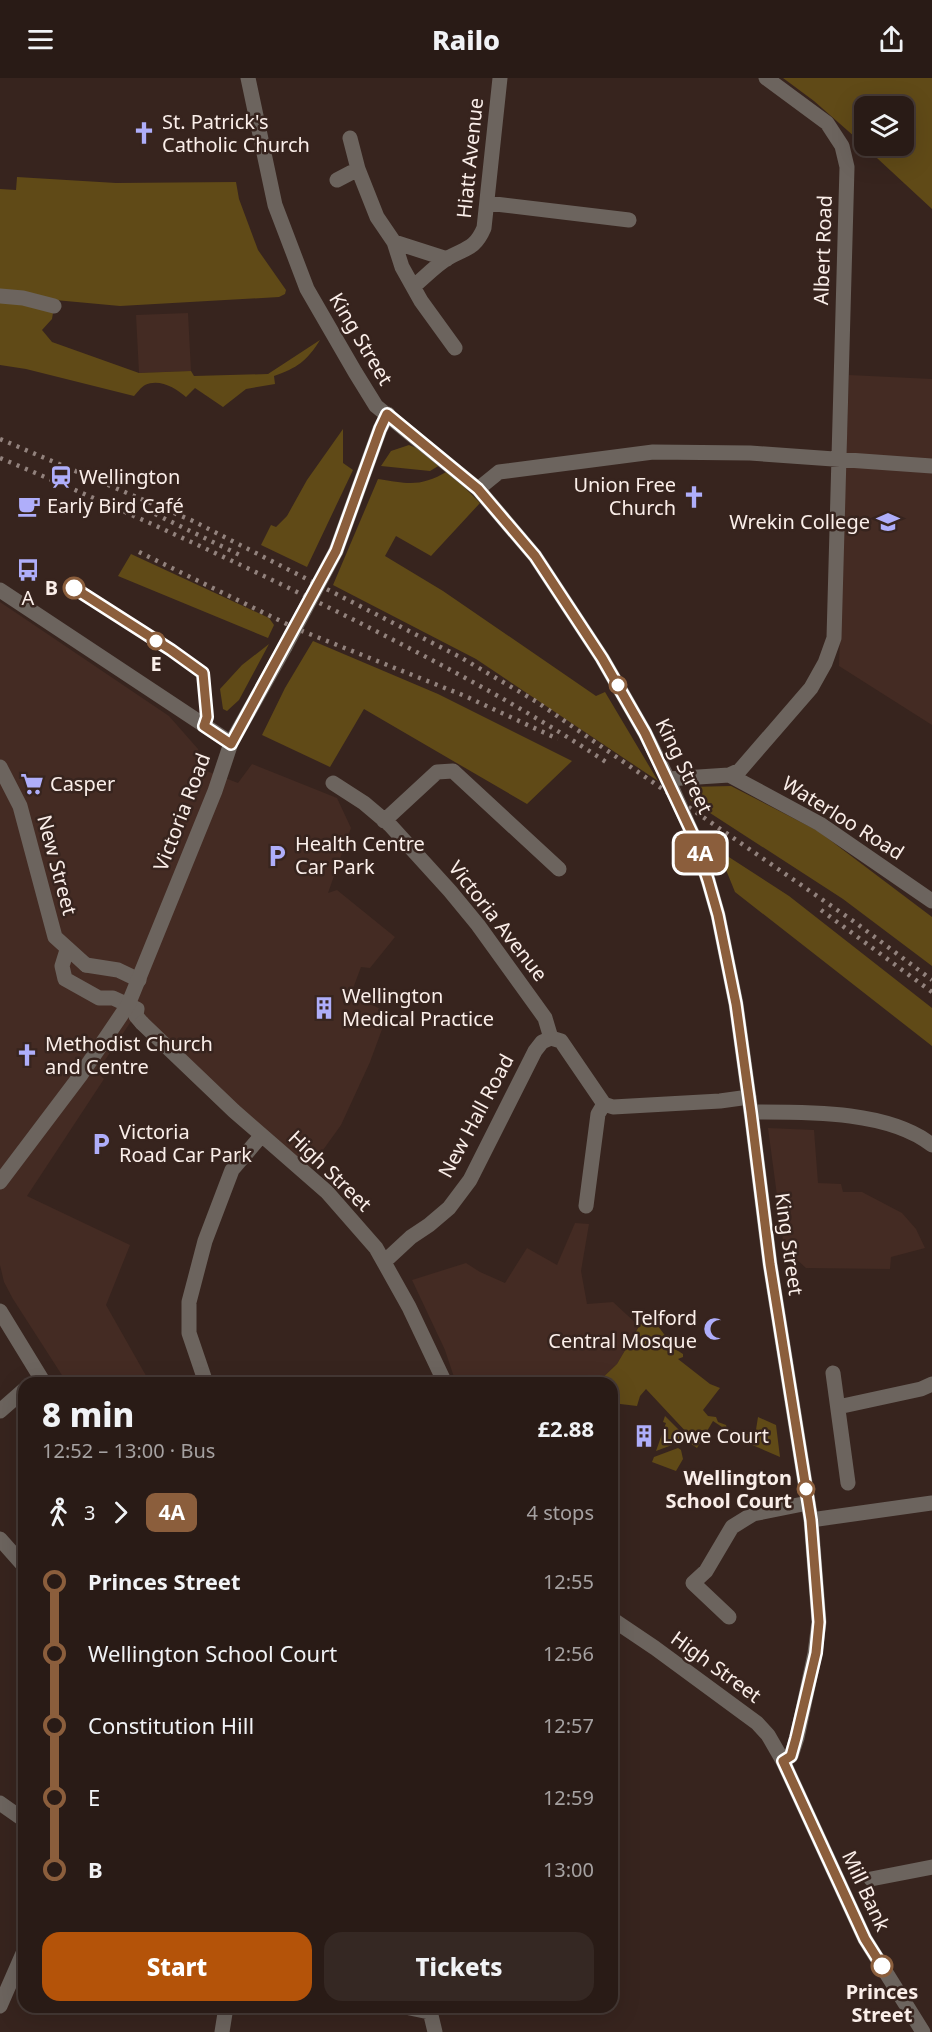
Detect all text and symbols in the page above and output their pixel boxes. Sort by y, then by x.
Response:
text: Railo [432,21,500,58]
icon: menu [24,23,57,56]
icon: share [875,23,908,56]
street label: Hiatt Avenue [450,96,489,220]
map controls [854,96,914,156]
button: layers [854,96,914,156]
place label: St. Patrick's Catholic Church [162,108,310,158]
church icon: St. Patrick's Catholic Church [131,120,157,146]
street label: Albert Road [807,194,838,306]
street label: King Street [323,288,400,390]
place label: Wellington [79,463,180,490]
station icon: Wellington [48,464,74,490]
place label: Union Free Church [573,471,676,521]
church icon: Union Free Church [681,484,707,510]
place label: Early Bird Café [47,492,184,519]
cafe icon: Early Bird Café [16,493,42,519]
place label: Wrekin College [729,508,870,535]
school or university icon: Wrekin College [875,509,901,535]
bus stop icon: A [15,557,41,583]
place label: B [45,574,58,601]
marker: B [63,577,85,599]
place label: A [22,584,35,611]
marker: E [147,632,165,650]
place label: E [150,650,162,677]
unlabelled marker [609,676,627,694]
street label: King Street [650,713,719,818]
street label: Victoria Road [147,749,216,875]
street label: Waterloo Road [777,769,909,866]
place label: Casper [50,770,115,797]
supermarket icon: Casper [19,771,45,797]
street label: New Street [31,812,84,918]
place label: Health Centre Car Park [295,830,425,880]
line badge: 4A [673,834,727,872]
text: 4A [687,839,713,867]
parking icon: Health Centre Car Park [264,843,290,869]
street label: Victoria Avenue [443,855,554,987]
place label: Wellington Medical Practice [342,982,494,1032]
building icon: Wellington Medical Practice [311,995,337,1021]
place label: Methodist Church and Centre [45,1030,213,1080]
church icon: Methodist Church and Centre [14,1042,40,1068]
street label: New Hall Road [432,1049,520,1182]
place label: Victoria Road Car Park [119,1118,252,1168]
street label: High Street [283,1124,378,1217]
parking icon: Victoria Road Car Park [88,1131,114,1157]
street label: King Street [769,1191,810,1297]
place label: Telford Central Mosque [548,1304,697,1354]
mosque icon: Telford Central Mosque [702,1316,728,1342]
text: 8 min [42,1392,134,1437]
text: £2.88 [537,1413,594,1443]
place label: Lowe Court [662,1422,769,1449]
building icon: Lowe Court [631,1423,657,1449]
text: 12:52 – 13:00 · Bus [42,1437,215,1464]
place label: Wellington School Court [666,1464,792,1514]
marker: Wellington School Court [797,1480,815,1498]
icon: walk [42,1496,75,1529]
icon: forward [104,1496,137,1529]
text: 4A [158,1498,185,1526]
text: 3 [84,1499,95,1526]
text: 4 stops [527,1499,594,1526]
text: Princes Street [88,1566,241,1596]
text: 12:55 [543,1568,594,1595]
street label: High Street [666,1625,767,1709]
text: Wellington School Court [88,1638,337,1668]
text: 12:56 [543,1640,594,1667]
text: Constitution Hill [88,1710,254,1740]
text: 12:57 [543,1712,594,1739]
text: E [88,1782,100,1812]
text: 12:59 [543,1784,594,1811]
street label: Mill Bank [836,1846,897,1936]
text: B [88,1854,103,1884]
text: 13:00 [543,1856,594,1883]
button: Start [42,1932,312,2001]
button: Tickets [324,1932,594,2001]
marker: Princes Street [871,1955,893,1977]
place label: Princes Street [846,1978,918,2028]

